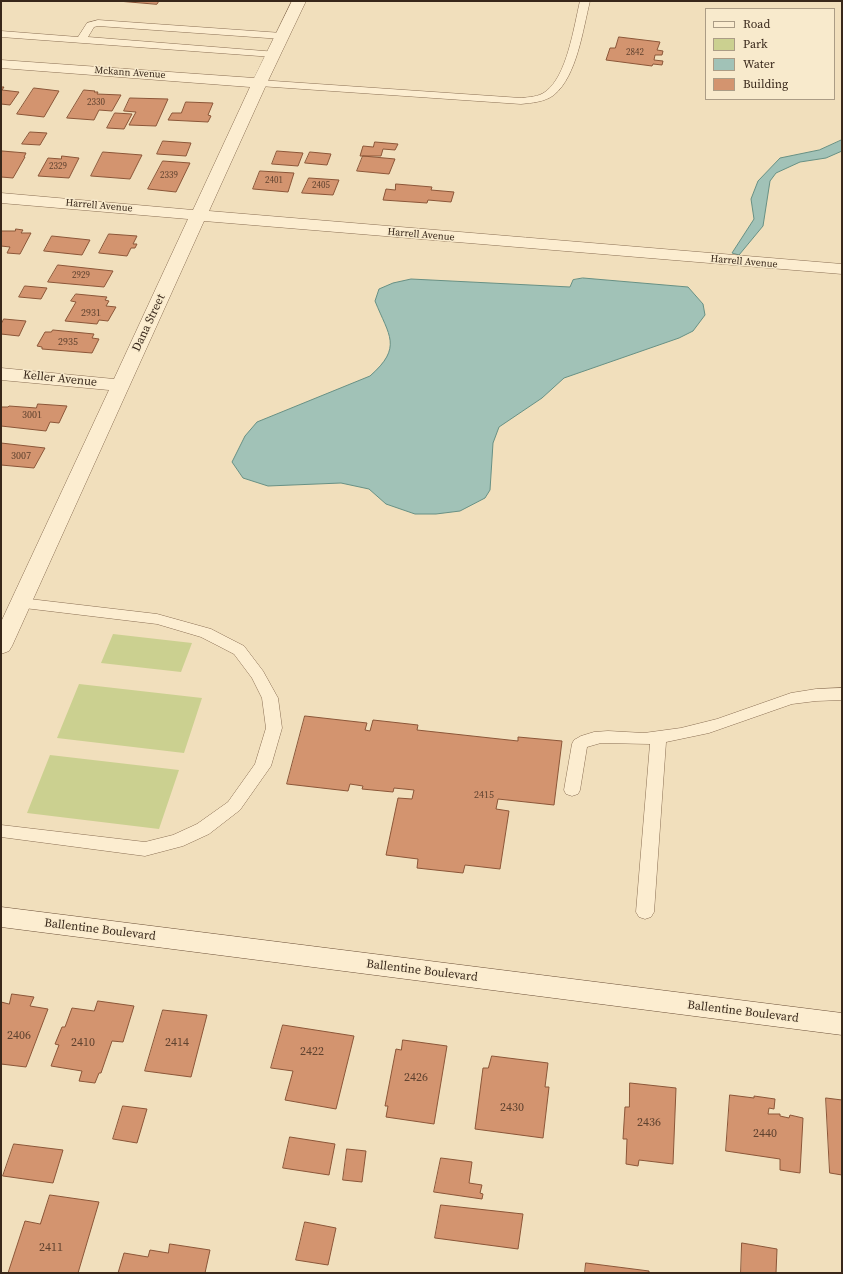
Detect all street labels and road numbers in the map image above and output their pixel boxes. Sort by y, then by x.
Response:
street label: Mckann Avenue [94,65,166,81]
street label: Harrell Avenue [65,197,133,215]
street label: Harrell Avenue [387,226,455,244]
street label: Harrell Avenue [710,253,778,271]
street label: Dana Street [129,292,169,354]
street label: Keller Avenue [22,368,98,390]
street label: Ballentine Boulevard [44,916,156,944]
street label: Ballentine Boulevard [366,957,478,985]
street label: Ballentine Boulevard [687,998,799,1026]

